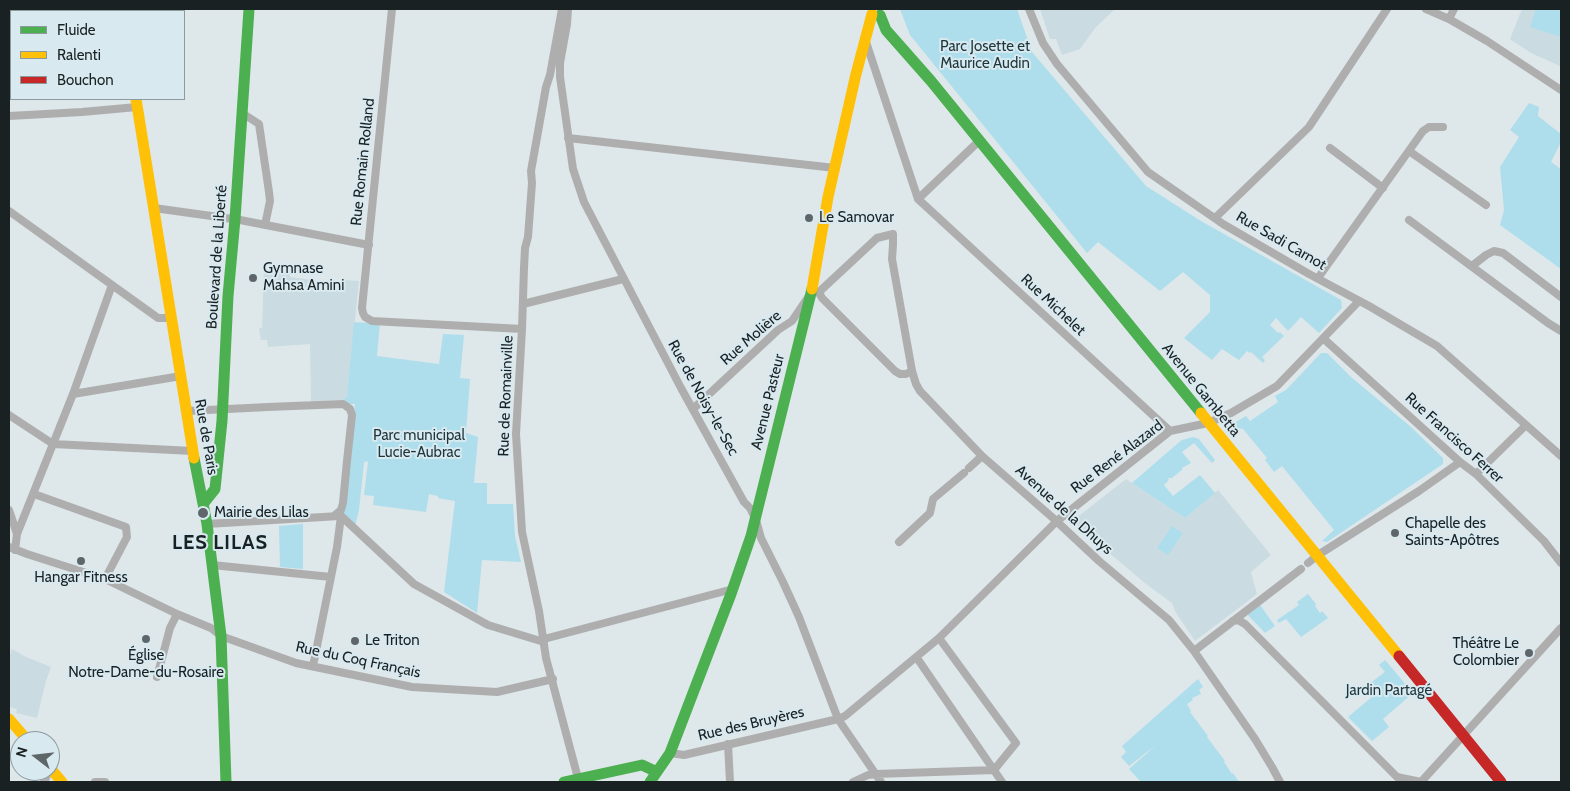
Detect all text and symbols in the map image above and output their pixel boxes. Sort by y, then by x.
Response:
legend [10,10,185,100]
text: Fluide [57,21,95,39]
park label: Parc Josette et Maurice Audin [940,38,1030,73]
text: Ralenti [57,46,101,64]
text: Bouchon [57,71,114,89]
street label: Rue Romain Rolland [347,97,379,227]
street label: Boulevard de la Liberté [203,184,231,330]
street label: Rue Sadi Carnot [1233,208,1329,274]
place label: Le Samovar [819,209,894,227]
marker: Le Samovar [803,212,815,224]
place label: Gymnase Mahsa Amini [263,260,344,295]
street label: Rue Michelet [1017,271,1089,339]
marker: Gymnase Mahsa Amini [247,272,259,284]
street label: Rue Molière [717,307,785,369]
street label: Rue de Romainville [495,335,517,457]
street label: Rue de Noisy-le-Sec [664,337,742,459]
street label: Avenue Gambetta [1158,340,1244,440]
street label: Avenue Pasteur [747,352,789,452]
street label: Rue Francisco Ferrer [1401,389,1507,487]
street label: Rue de Paris [190,398,222,476]
street label: Rue René Alazard [1067,417,1167,497]
park label: Parc municipal Lucie-Aubrac [373,427,465,462]
street label: Avenue de la Dhuys [1012,462,1116,558]
place label: Mairie des Lilas [214,504,309,522]
marker: Mairie des Lilas [196,506,210,520]
place label: Chapelle des Saints-Apôtres [1405,515,1499,550]
marker: Chapelle des Saints-Apôtres [1389,527,1401,539]
district label: LES LILAS [171,531,269,555]
marker: Hangar Fitness [75,555,87,567]
place label: Hangar Fitness [34,569,128,587]
place label: Le Triton [365,632,420,650]
marker: Église Notre-Dame-du-Rosaire [140,633,152,645]
marker: Le Triton [349,635,361,647]
place label: Théâtre Le Colombier [1453,635,1519,670]
street label: Rue du Coq Français [294,638,422,682]
place label: Église Notre-Dame-du-Rosaire [68,647,224,682]
marker: Théâtre Le Colombier [1523,647,1535,659]
park label: Jardin Partagé [1346,682,1432,700]
street label: Rue des Bruyères [696,703,806,745]
north arrow [10,731,60,781]
text: N [12,745,32,759]

